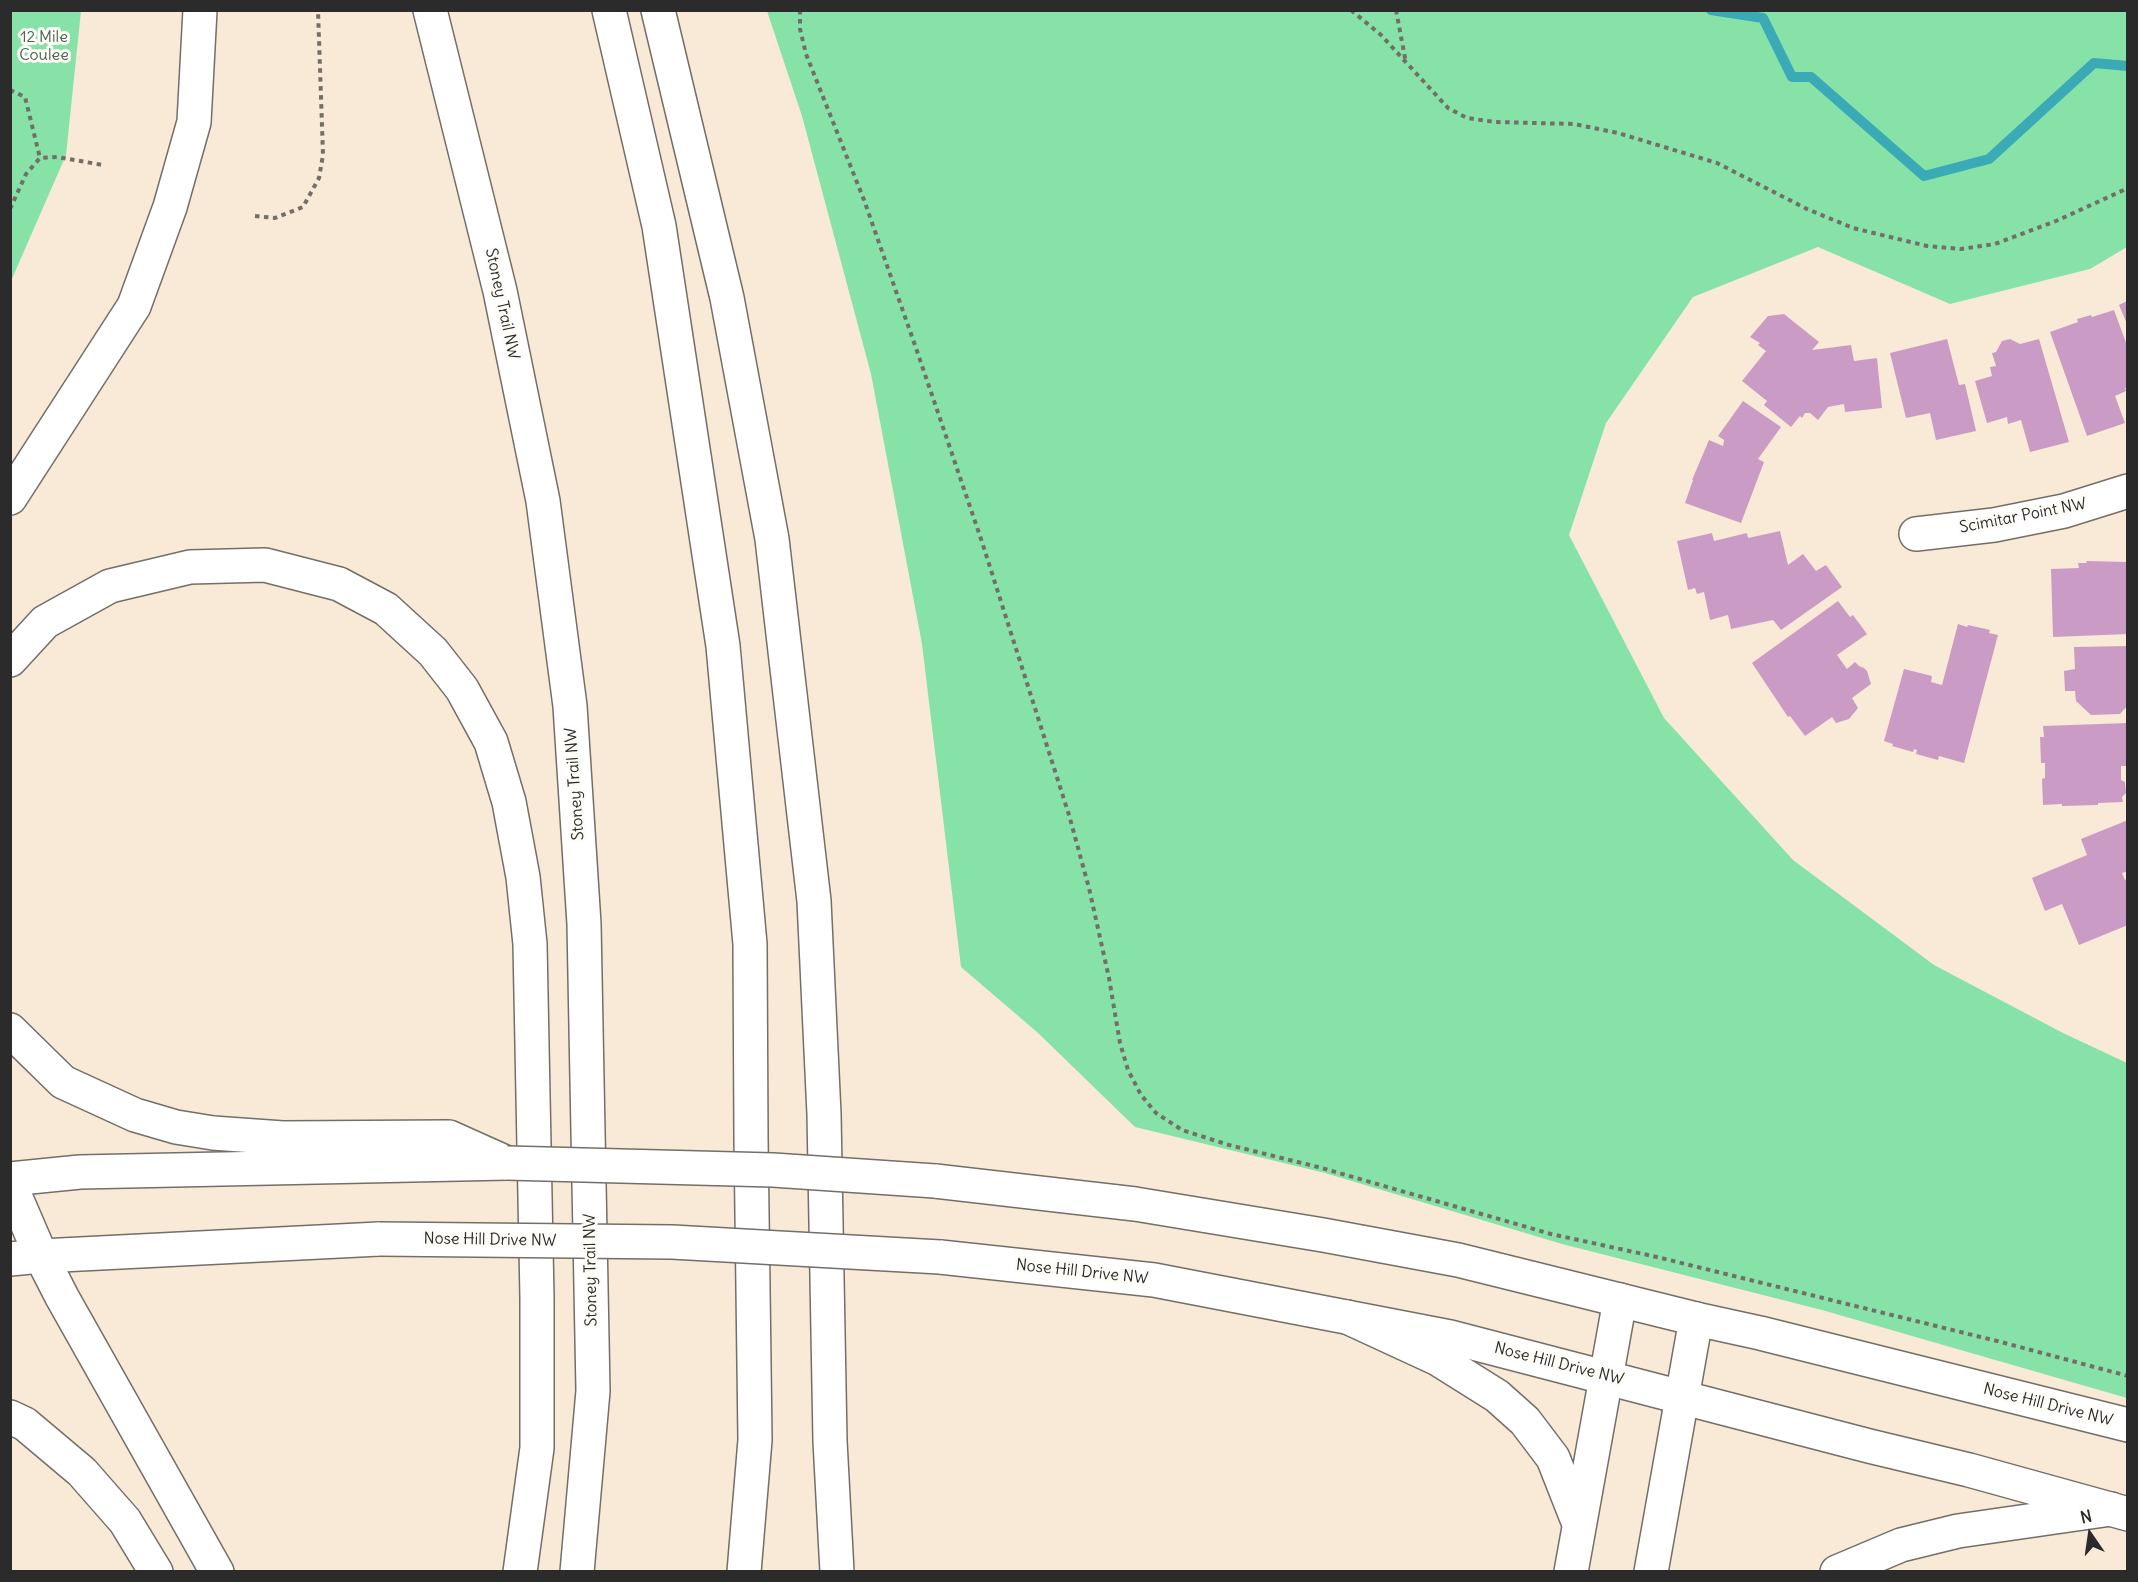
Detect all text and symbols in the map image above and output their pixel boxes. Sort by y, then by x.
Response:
park label: 12 Mile Coulee [19,27,69,65]
street label: Stoney Trail NW [481,247,523,361]
street label: Scimitar Point NW [1958,494,2088,538]
street label: Stoney Trail NW [561,727,589,841]
street label: Stoney Trail NW [580,1213,602,1327]
street label: Nose Hill Drive NW [423,1229,557,1251]
street label: Nose Hill Drive NW [1015,1256,1149,1288]
street label: Nose Hill Drive NW [1492,1339,1626,1389]
street label: Nose Hill Drive NW [1981,1380,2115,1430]
north arrow [2060,1504,2120,1564]
text: N [2078,1505,2094,1527]

